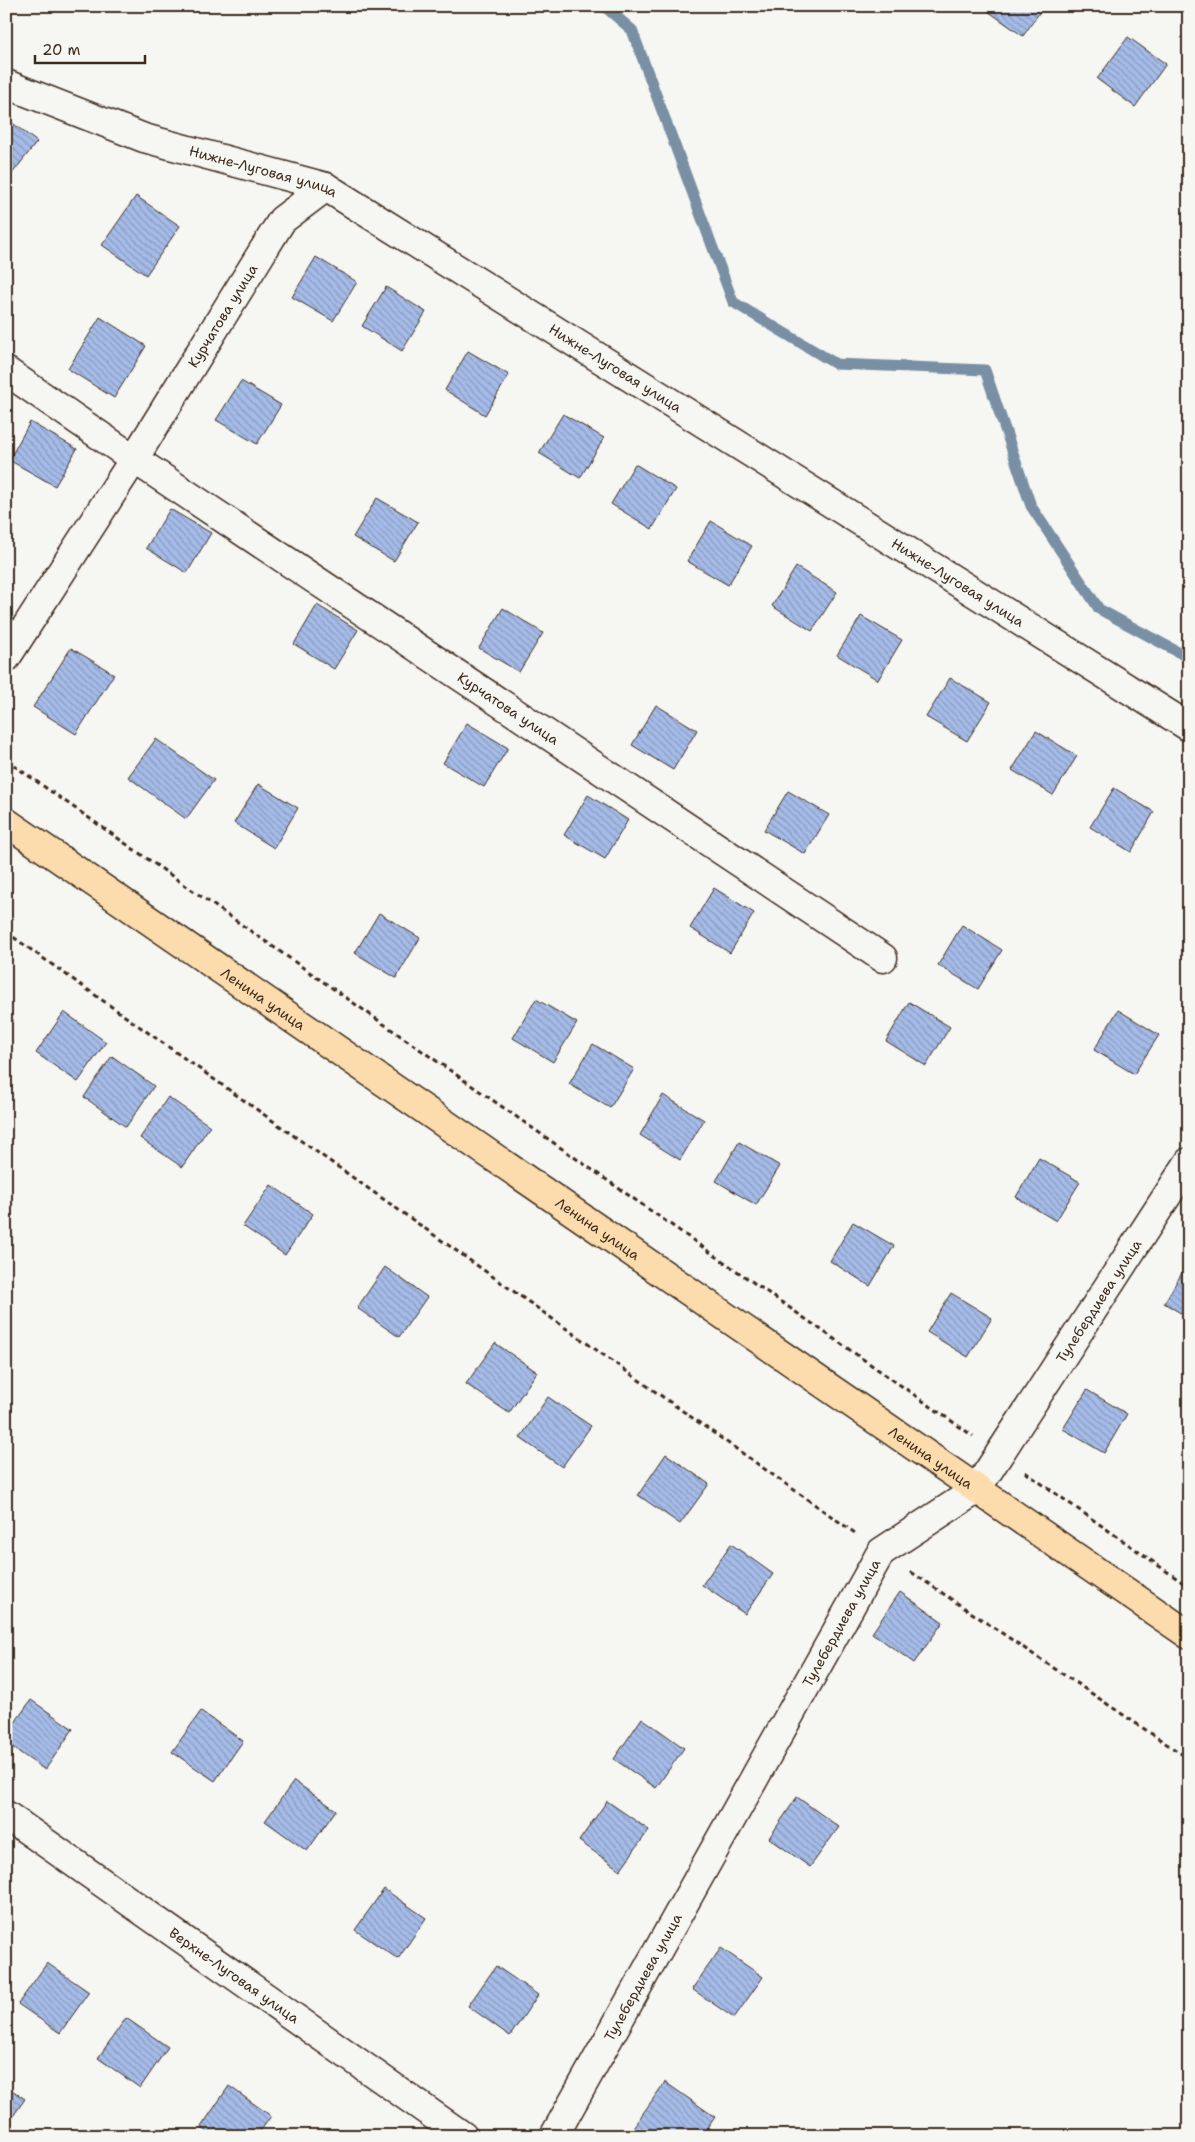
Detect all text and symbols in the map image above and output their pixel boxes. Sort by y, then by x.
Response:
scale bar [35,32,145,64]
text: 20 m [42,40,81,60]
street label: Нижне-Луговая улица [187,142,341,201]
street label: Курчатова улица [184,261,262,371]
street label: Нижне-Луговая улица [546,320,685,417]
street label: Нижне-Луговая улица [888,534,1028,631]
street label: Курчатова улица [454,668,563,749]
street label: Ленина улица [217,963,309,1034]
street label: Ленина улица [552,1193,644,1264]
street label: Тулебердиева улица [1052,1236,1145,1366]
street label: Ленина улица [885,1422,977,1493]
street label: Тулебердиева улица [798,1556,884,1690]
street label: Тулебердиева улица [600,1910,686,2044]
street label: Верхне-Луговая улица [166,1924,303,2027]

